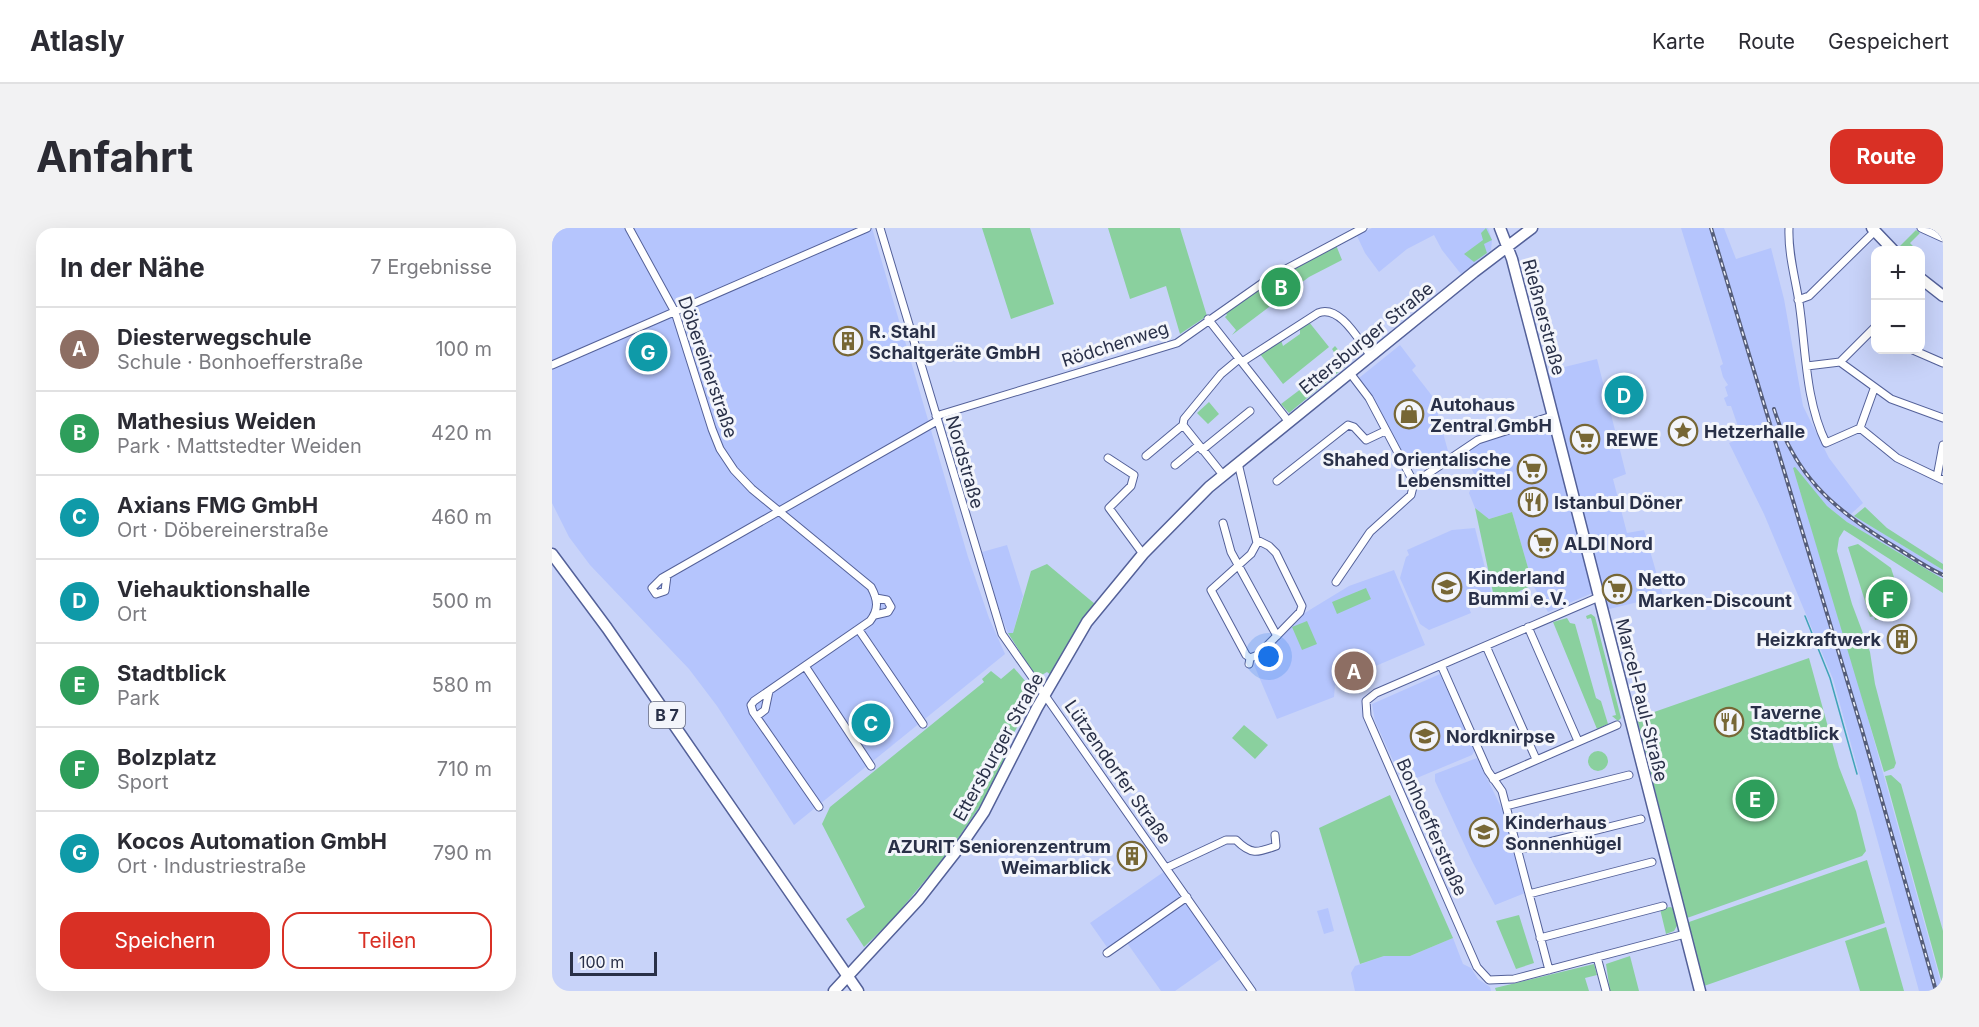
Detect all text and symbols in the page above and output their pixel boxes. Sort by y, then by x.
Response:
text: Atlasly [30,24,125,58]
text: Karte [1652,29,1705,54]
text: Route [1738,29,1795,54]
text: Gespeichert [1828,29,1949,54]
button: Route [1830,129,1943,184]
text: Anfahrt [36,131,193,182]
map controls [1871,246,1925,354]
button: + [1871,246,1925,300]
text: In der Nähe [60,252,205,283]
text: 7 Ergebnisse [370,255,492,279]
street label: Rießnerstraße [1518,257,1570,377]
pin: B [1262,264,1300,310]
street label: Ettersburger Straße [1295,278,1437,398]
street label: Döbereinerstraße [674,293,742,441]
button: − [1871,300,1925,354]
street label: Rödchenweg [1059,317,1171,371]
place label: R. Stahl Schaltgeräte GmbH [869,321,1040,363]
text: Diesterwegschule [117,324,312,350]
building icon: R. Stahl Schaltgeräte GmbH [832,325,864,357]
pin: G [628,330,668,374]
text: A [72,337,87,361]
text: 100 m [435,337,492,361]
text: Schule · Bonhoefferstraße [117,350,363,374]
pin: D [1604,372,1644,418]
place label: Autohaus Zentral GmbH [1430,394,1552,436]
shop icon: Autohaus Zentral GmbH [1393,398,1425,430]
text: Mathesius Weiden [117,408,316,434]
street label: Nordstraße [942,413,988,511]
place icon: Hetzerhalle [1667,415,1699,447]
text: B [73,421,86,445]
text: 420 m [431,421,492,445]
place label: Hetzerhalle [1704,421,1805,442]
supermarket icon: REWE [1569,423,1601,455]
place label: REWE [1606,429,1658,450]
text: Park · Mattstedter Weiden [117,434,362,458]
place label: Shahed Orientalische Lebensmittel [1322,449,1511,491]
supermarket icon: Shahed Orientalische Lebensmittel [1516,453,1548,485]
restaurant icon: Istanbul Döner [1517,486,1549,518]
text: Axians FMG GmbH [117,492,318,518]
place label: Istanbul Döner [1554,492,1682,513]
text: C [72,505,87,529]
text: 460 m [431,505,492,529]
text: Ort · Döbereinerstraße [117,518,329,542]
supermarket icon: ALDI Nord [1527,527,1559,559]
place label: ALDI Nord [1564,533,1653,554]
place label: Kinderland Bummi e.V. [1468,567,1568,609]
place label: Netto Marken-Discount [1638,569,1792,611]
school or university icon: Kinderland Bummi e.V. [1431,571,1463,603]
supermarket icon: Netto Marken-Discount [1601,573,1633,605]
text: Viehauktionshalle [117,576,310,602]
pin: F [1868,576,1908,622]
text: D [72,589,87,613]
text: 500 m [431,589,492,613]
text: Ort [117,602,147,626]
street label: Marcel-Paul-Straße [1612,616,1672,784]
building icon: Heizkraftwerk [1886,623,1918,655]
place label: Heizkraftwerk [1756,629,1882,650]
your location [1254,642,1283,671]
pin: A [1334,648,1374,694]
text: Stadtblick [117,660,226,686]
street label: Ettersburger Straße [949,669,1047,825]
text: E [73,673,86,697]
text: 580 m [432,673,492,697]
text: Park [117,686,160,710]
street label: Lützendorfer Straße [1060,696,1176,848]
pin: C [852,700,890,746]
road number: B 7 [649,702,685,728]
place label: Taverne Stadtblick [1750,702,1840,744]
restaurant icon: Taverne Stadtblick [1713,706,1745,738]
school or university icon: Nordknirpse [1409,720,1441,752]
place label: Nordknirpse [1446,726,1555,747]
text: Bolzplatz [117,744,217,770]
street label: Bonhoefferstraße [1392,755,1472,899]
text: F [74,757,85,781]
text: 710 m [437,757,492,781]
text: Sport [117,770,168,794]
pin: E [1736,776,1774,822]
place label: Kinderhaus Sonnenhügel [1505,812,1622,854]
school or university icon: Kinderhaus Sonnenhügel [1468,816,1500,848]
text: Kocos Automation GmbH [117,828,387,854]
place label: AZURIT Seniorenzentrum Weimarblick [887,836,1112,878]
building icon: AZURIT Seniorenzentrum Weimarblick [1116,840,1148,872]
text: G [72,841,87,865]
text: 790 m [433,841,492,865]
text: Ort · Industriestraße [117,854,306,878]
button: Speichern [60,912,270,969]
button: Teilen [282,912,492,969]
scale bar [570,949,657,976]
text: 100 m [579,952,624,972]

